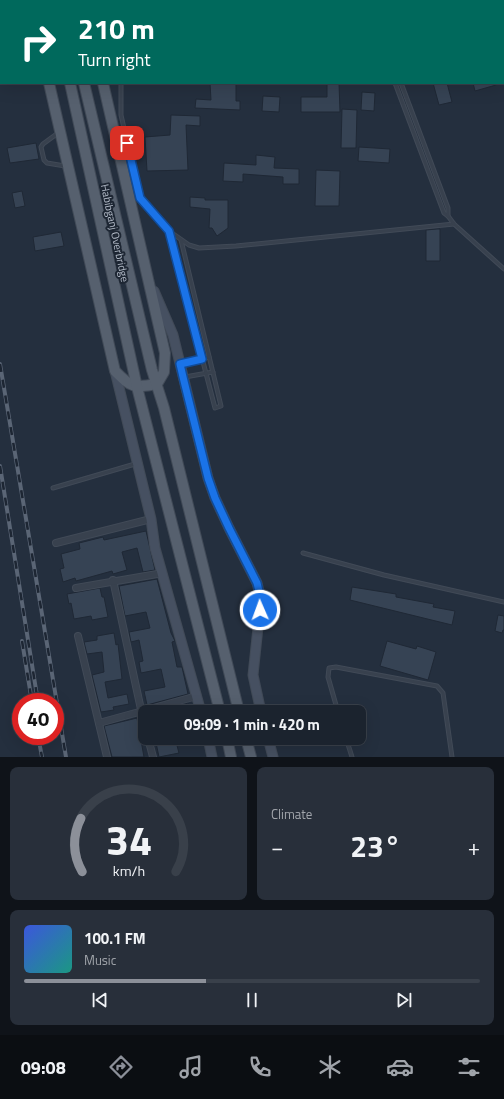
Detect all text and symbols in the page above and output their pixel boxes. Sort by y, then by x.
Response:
text: 210 m [78,7,155,50]
icon: right [12,16,64,68]
text: Turn right [78,46,151,73]
pin [110,126,144,160]
icon: arrive [116,132,138,154]
street label: Habibganj Overbridge [97,183,133,284]
position arrow [239,589,281,631]
speed limit sign: 40 [12,693,64,745]
text: 09:09 · 1 min · 420 m [184,713,320,736]
text: Climate [271,804,312,824]
text: 34 [105,807,152,870]
text: 23° [350,823,401,869]
text: − [271,830,283,864]
text: + [468,830,480,864]
text: km/h [112,859,145,881]
text: 100.1 FM [84,927,146,950]
text: Music [84,950,116,970]
icon: previous [89,989,111,1011]
icon: pause [241,989,263,1011]
icon: next [393,989,415,1011]
icon: directions [107,1053,135,1081]
icon: music [177,1053,205,1081]
icon: phone [246,1053,274,1081]
icon: climate [316,1053,344,1081]
icon: car [386,1053,414,1081]
icon: filters [455,1053,483,1081]
text: 09:08 [21,1054,66,1081]

